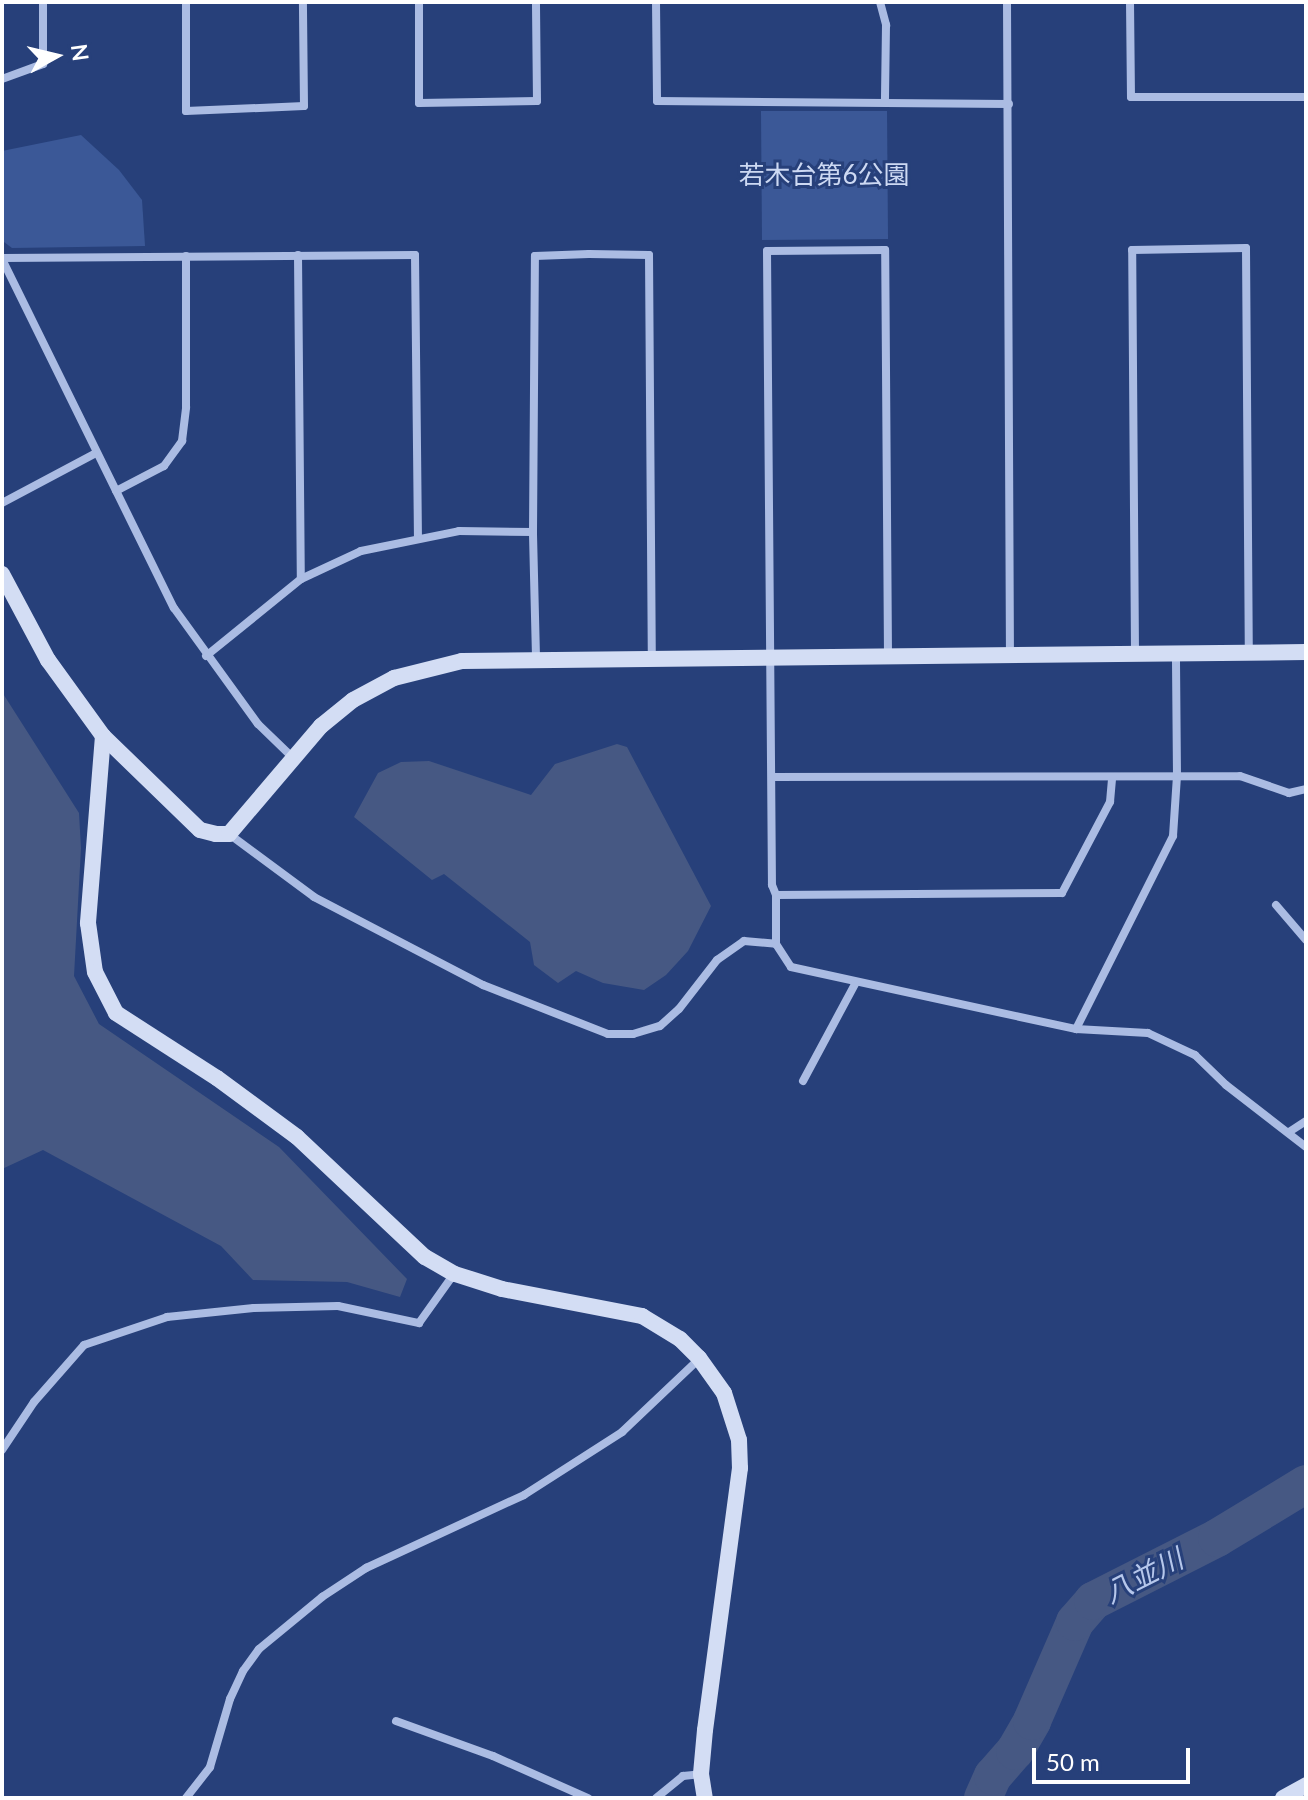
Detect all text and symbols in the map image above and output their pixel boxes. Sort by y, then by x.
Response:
north arrow [16,16,96,96]
text: N [66,42,95,63]
park label: 若木台第6公園 [738,159,910,191]
water label: 八並川 [1098,1541,1188,1609]
scale bar [1036,1732,1194,1782]
text: 50 m [1046,1747,1100,1776]

